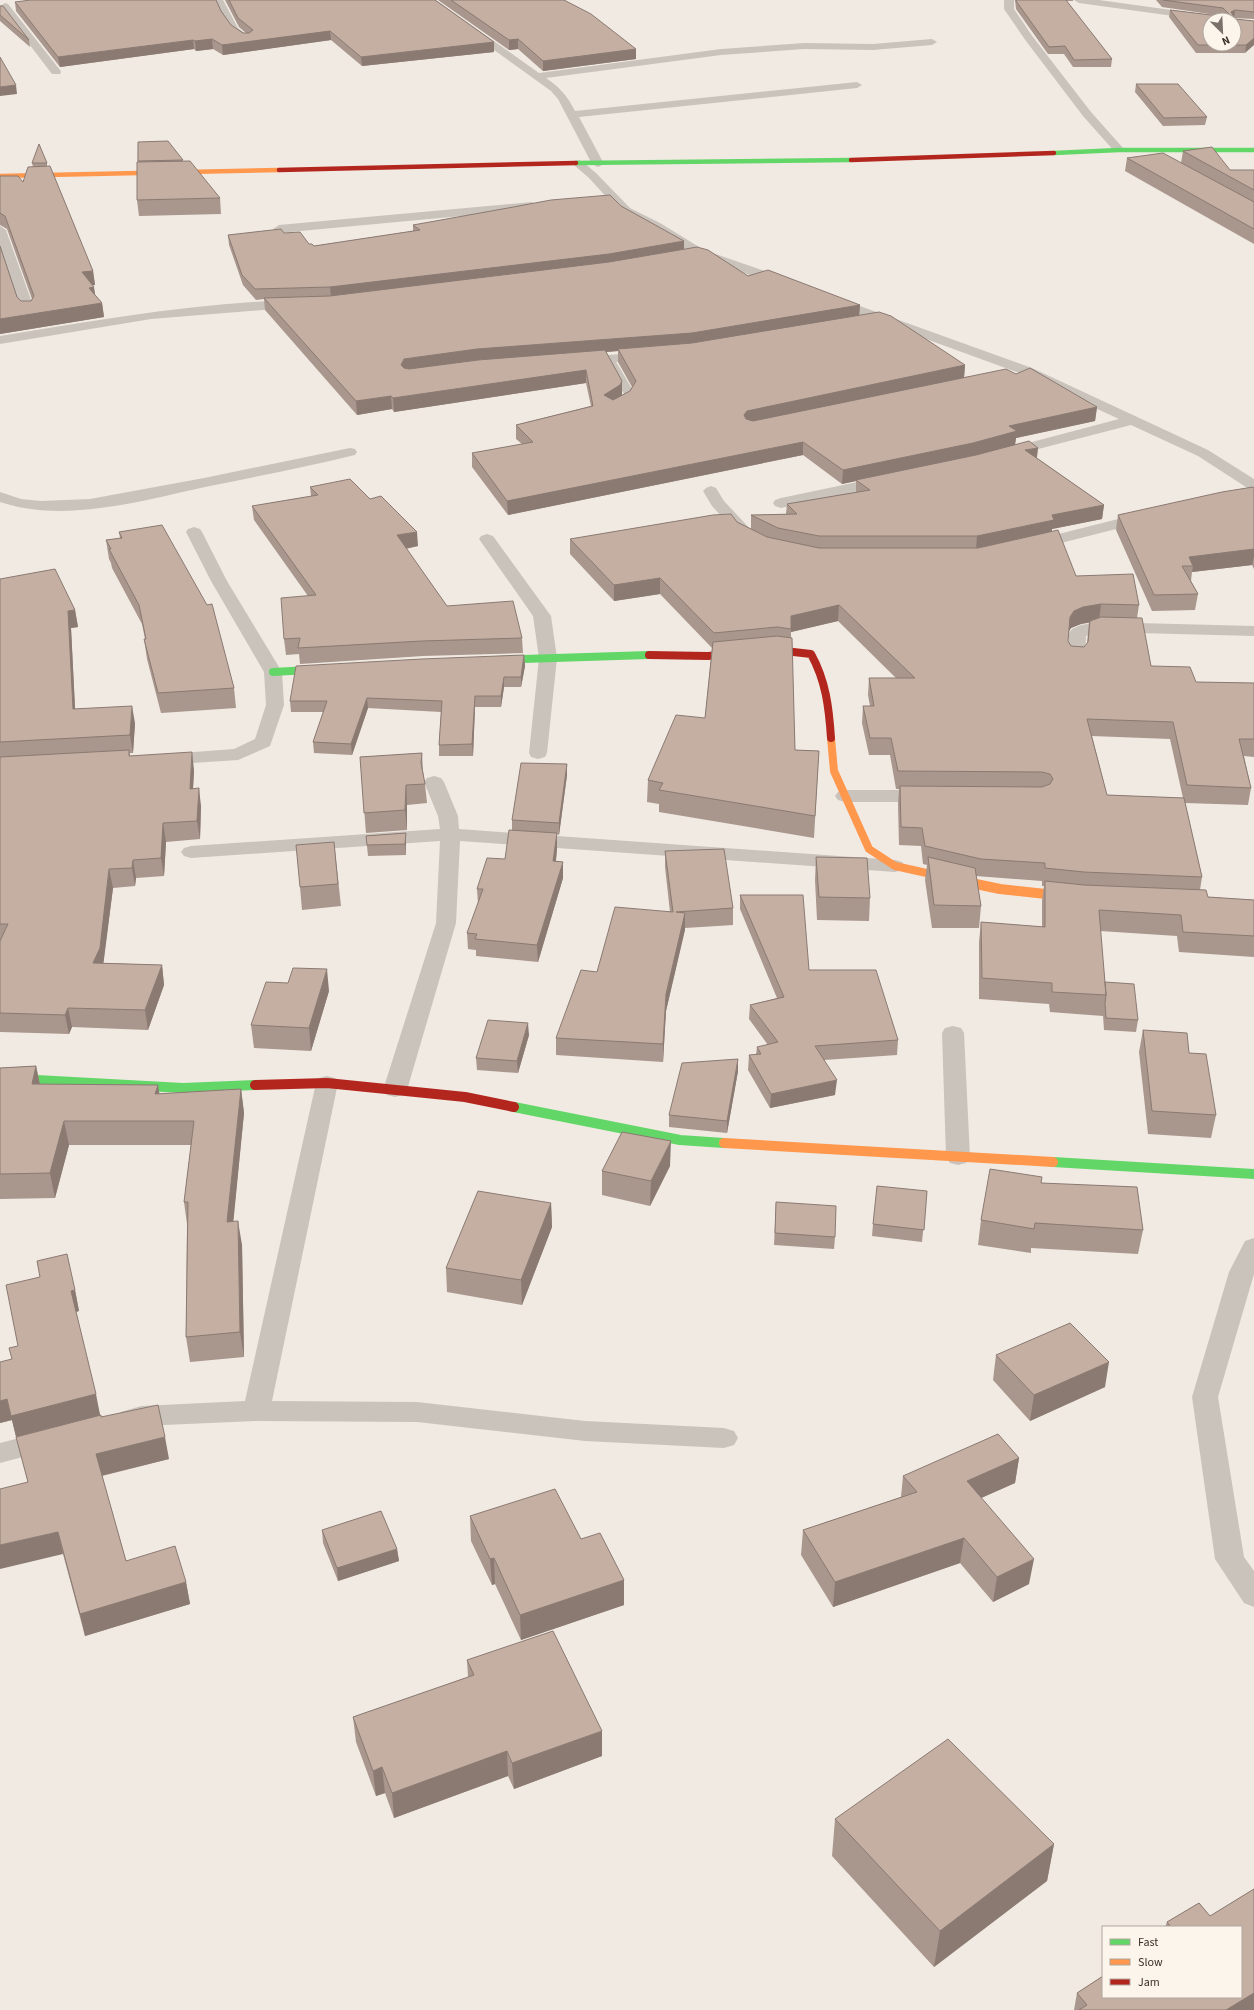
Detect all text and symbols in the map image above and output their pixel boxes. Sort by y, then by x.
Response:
north arrow [1202,12,1242,52]
text: N [1219,32,1232,49]
legend [1102,1926,1242,1998]
text: Fast [1138,1934,1158,1951]
text: Slow [1138,1954,1163,1971]
text: Jam [1138,1974,1160,1991]

